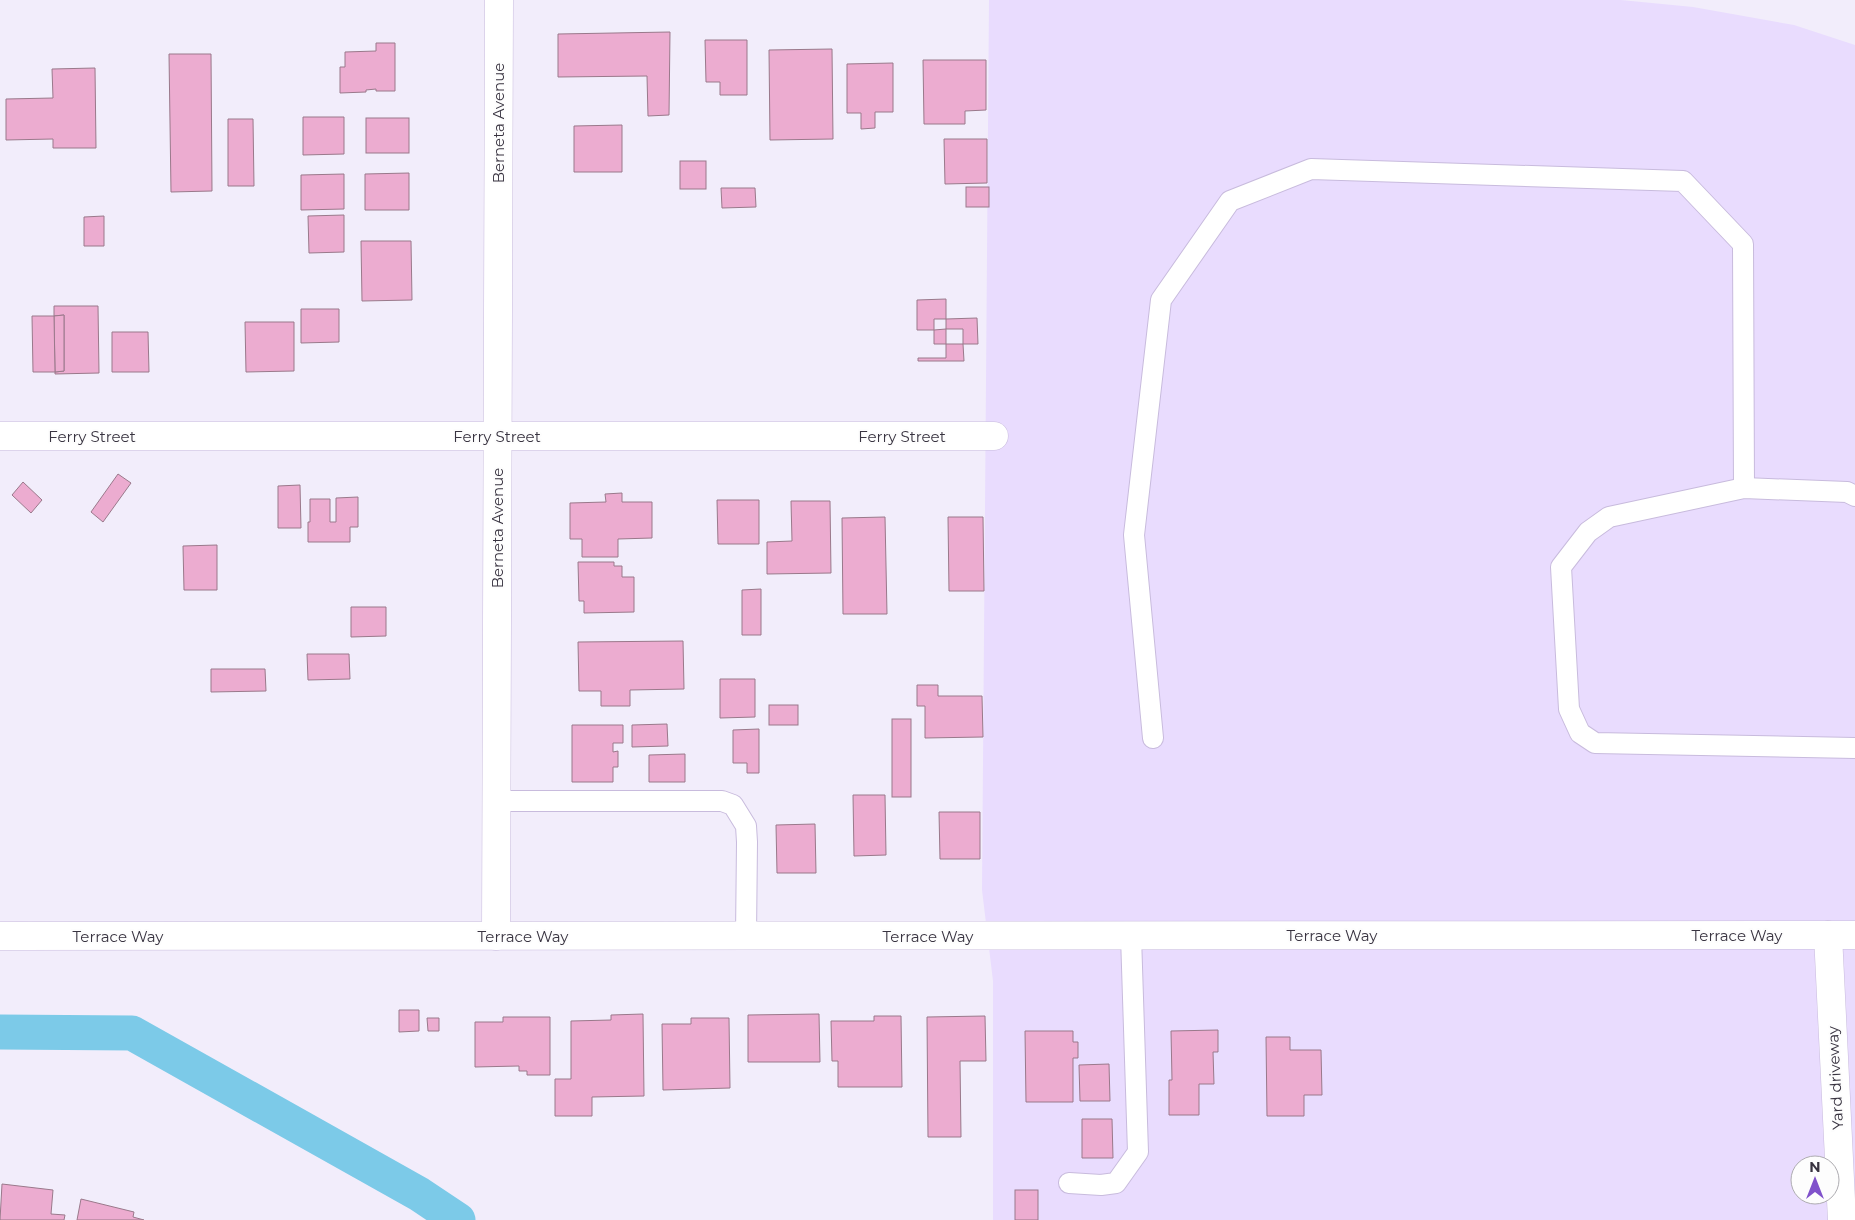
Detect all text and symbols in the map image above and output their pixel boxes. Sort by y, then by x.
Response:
street label: Berneta Avenue [489,63,508,183]
street label: Ferry Street [48,427,136,446]
street label: Ferry Street [453,427,541,446]
street label: Ferry Street [858,427,946,446]
street label: Berneta Avenue [488,468,507,588]
street label: Terrace Way [1287,926,1378,945]
street label: Terrace Way [1692,926,1783,945]
street label: Terrace Way [73,927,164,946]
street label: Terrace Way [478,927,569,946]
street label: Terrace Way [883,927,974,946]
street label: Yard driveway [1823,1025,1847,1130]
north arrow [1790,1155,1840,1205]
text: N [1809,1158,1821,1176]

